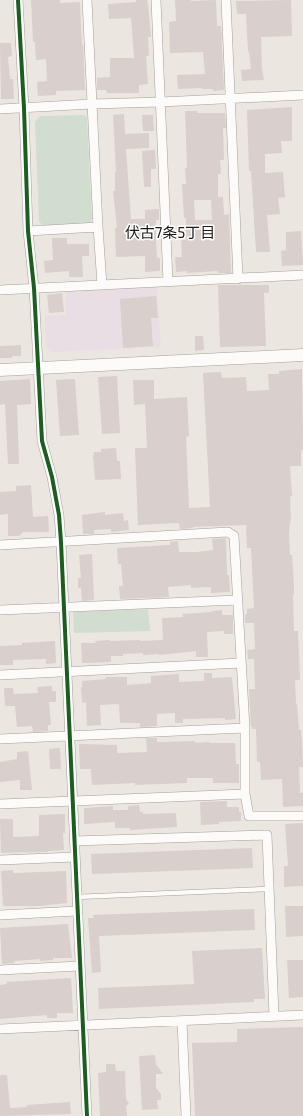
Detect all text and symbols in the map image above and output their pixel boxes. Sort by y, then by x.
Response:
district label: 伏古7条5丁目 [125,223,215,241]

